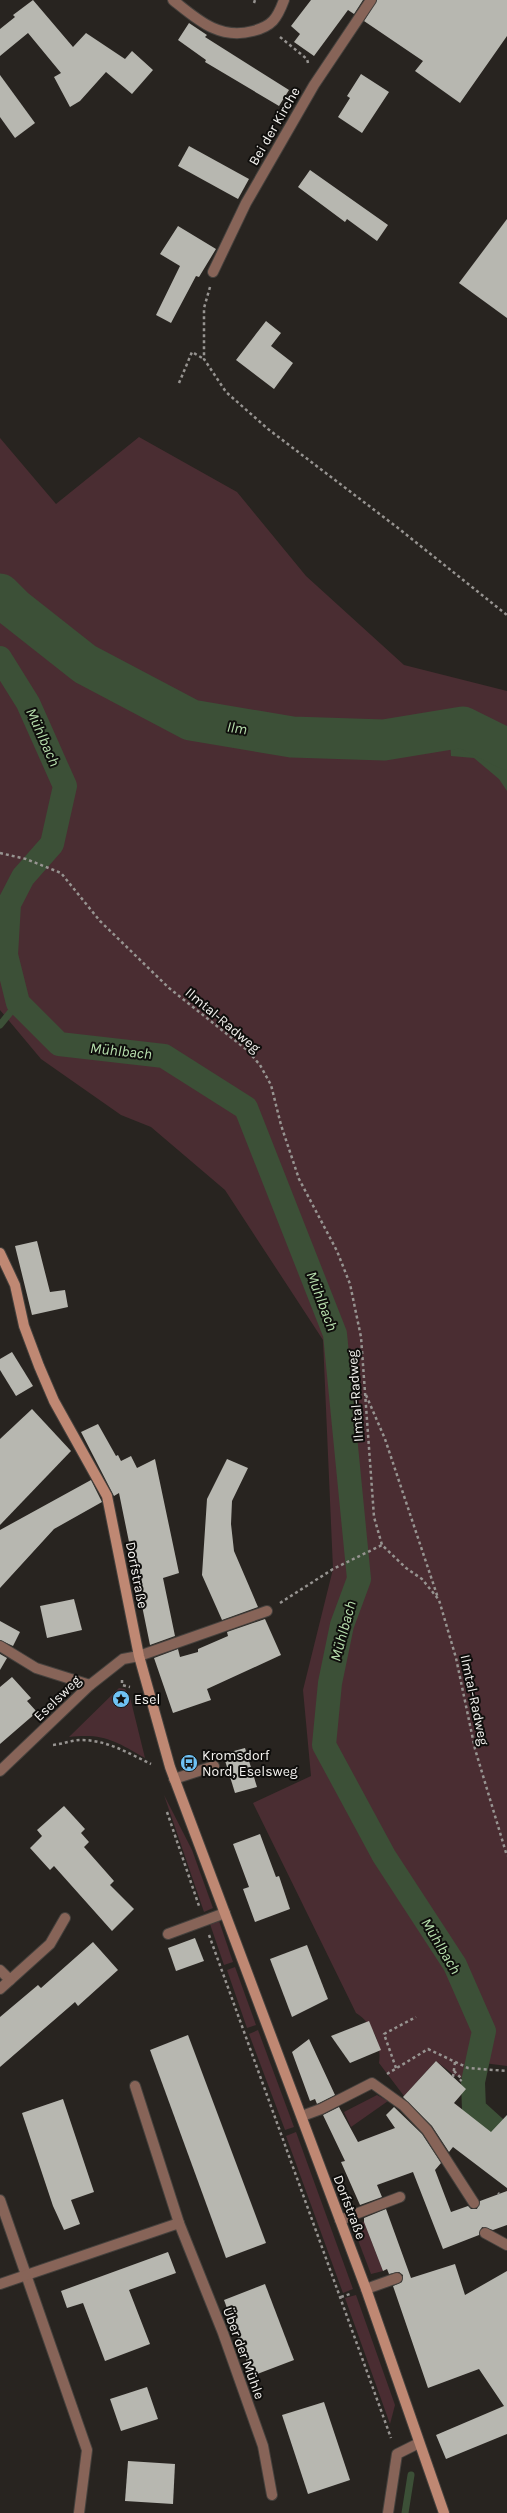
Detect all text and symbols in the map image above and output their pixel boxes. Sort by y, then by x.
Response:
street label: Bei der Kirche [245,84,304,169]
water label: Mühlbach [22,705,64,769]
water label: Ilm [226,718,248,738]
street label: Ilmtal-Radweg [182,984,264,1057]
water label: Mühlbach [89,1039,153,1063]
water label: Mühlbach [302,1269,342,1333]
street label: Ilmtal-Radweg [344,1349,367,1443]
street label: Dorfstraße [122,1540,151,1610]
water label: Mühlbach [326,1599,360,1663]
street label: Ilmtal-Radweg [457,1653,492,1747]
street label: Eselsweg [30,1672,85,1725]
place icon: Esel [111,1689,131,1709]
place label: Esel [134,1691,160,1708]
place label: Kromsdorf Nord, Eselsweg [202,1747,298,1780]
bus stop icon: Kromsdorf Nord, Eselsweg [179,1753,199,1773]
water label: Mühlbach [417,1915,465,1977]
street label: Dorfstraße [329,2173,370,2242]
street label: Über der Mühle [219,2305,268,2402]

